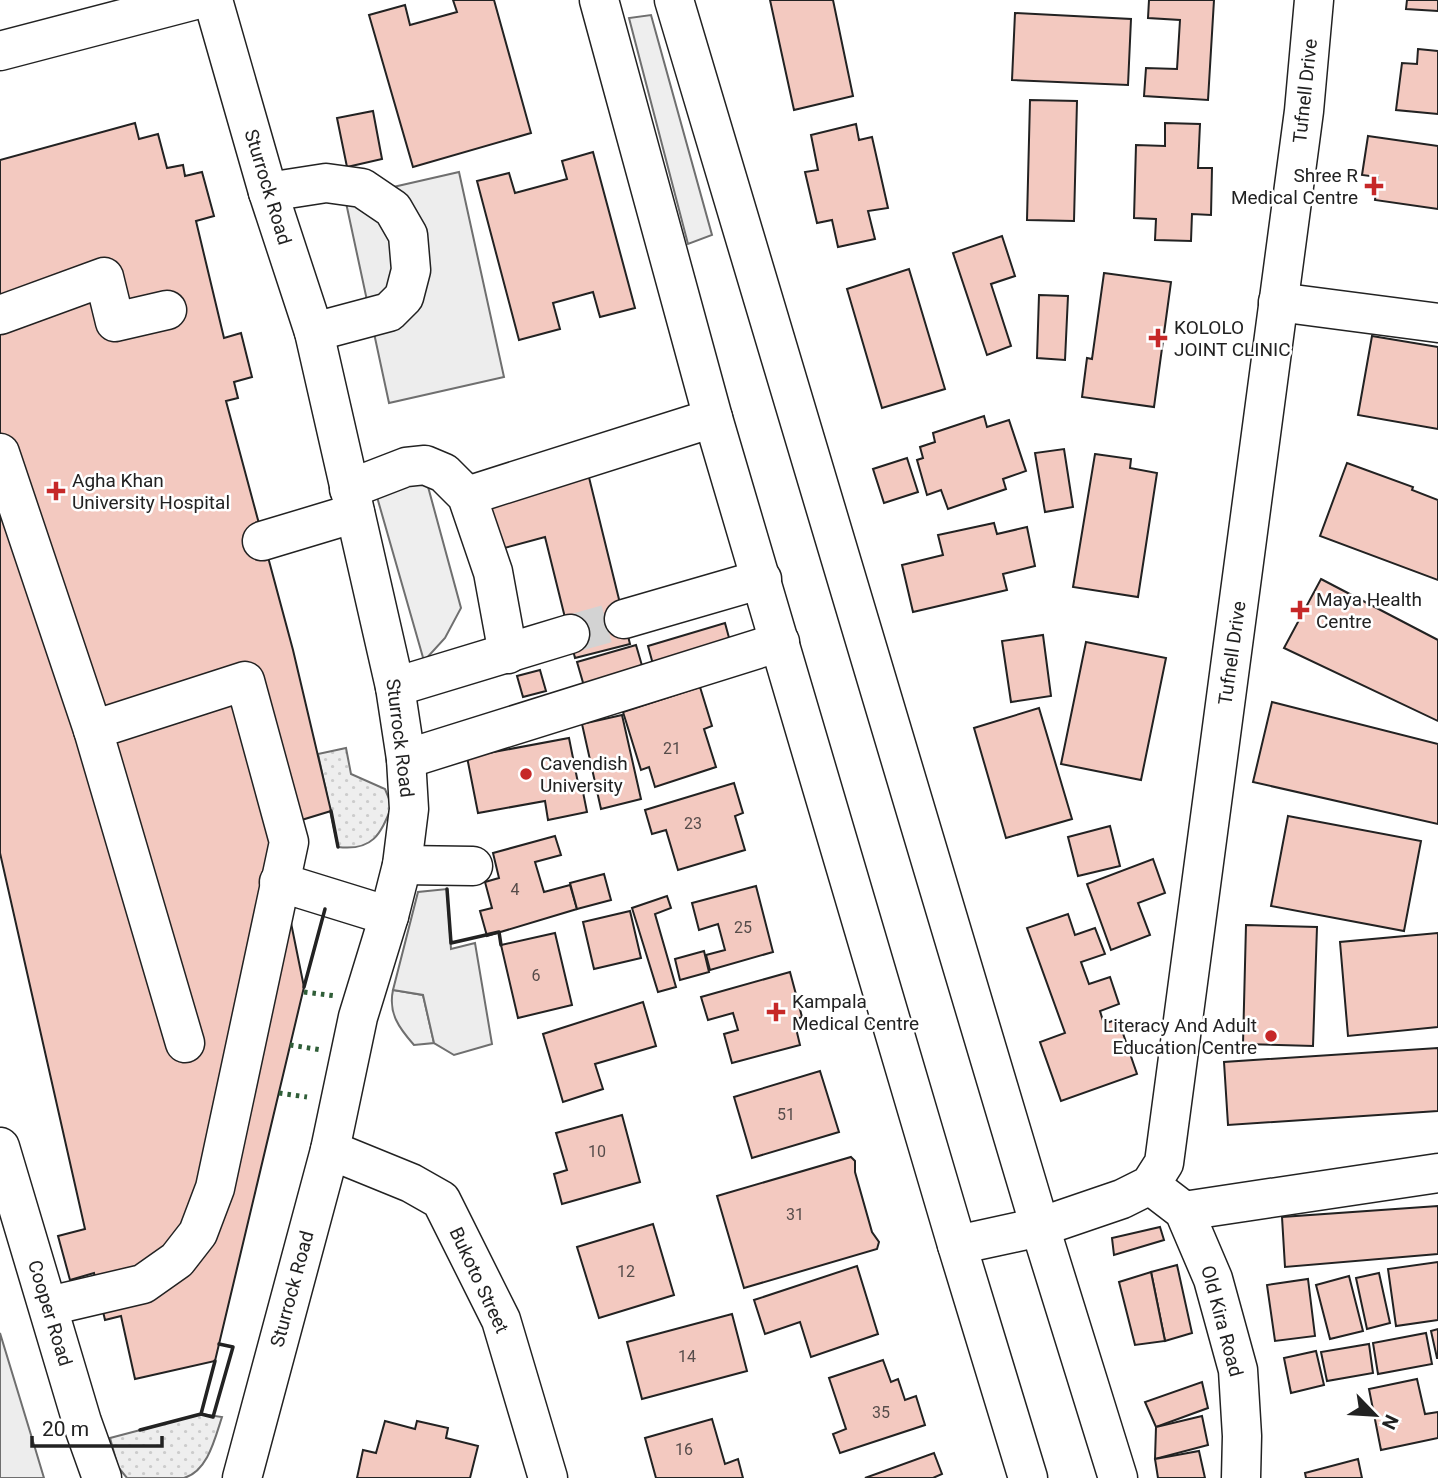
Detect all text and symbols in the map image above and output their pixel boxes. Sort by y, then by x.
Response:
street label: Tufnell Drive [1288,38,1322,144]
street label: Sturrock Road [240,127,296,247]
place label: Shree R Medical Centre [1231,164,1358,209]
marker: Shree R Medical Centre [1364,176,1384,196]
place label: KOLOLO JOINT CLINIC [1174,316,1291,361]
marker: KOLOLO JOINT CLINIC [1148,328,1168,348]
place label: Agha Khan University Hospital [72,469,230,514]
marker: Agha Khan University Hospital [46,481,66,501]
place label: Maya Health Centre [1316,588,1422,633]
street label: Tufnell Drive [1213,600,1251,706]
marker: Maya Health Centre [1290,600,1310,620]
street label: Sturrock Road [381,677,419,799]
house number: 21 [663,739,681,758]
place label: Cavendish University [540,752,628,797]
marker: Cavendish University [518,766,534,782]
house number: 23 [684,814,702,833]
house number: 4 [511,880,520,899]
house number: 25 [734,918,752,937]
house number: 6 [532,966,541,985]
place label: Kampala Medical Centre [792,990,919,1035]
marker: Kampala Medical Centre [766,1002,786,1022]
place label: Literacy And Adult Education Centre [1103,1014,1257,1059]
marker: Literacy And Adult Education Centre [1263,1028,1279,1044]
house number: 51 [777,1105,795,1124]
house number: 10 [588,1142,606,1161]
house number: 31 [786,1205,804,1224]
street label: Bukoto Street [444,1223,514,1337]
street label: Sturrock Road [265,1228,319,1350]
street label: Cooper Road [23,1257,77,1369]
house number: 12 [617,1262,635,1281]
street label: Old Kira Road [1196,1263,1248,1379]
house number: 14 [678,1347,696,1366]
north arrow [1340,1380,1410,1450]
house number: 35 [872,1403,890,1422]
scale bar [32,1404,161,1448]
text: N [1377,1411,1403,1433]
text: 20 m [42,1417,89,1441]
house number: 16 [675,1440,693,1459]

